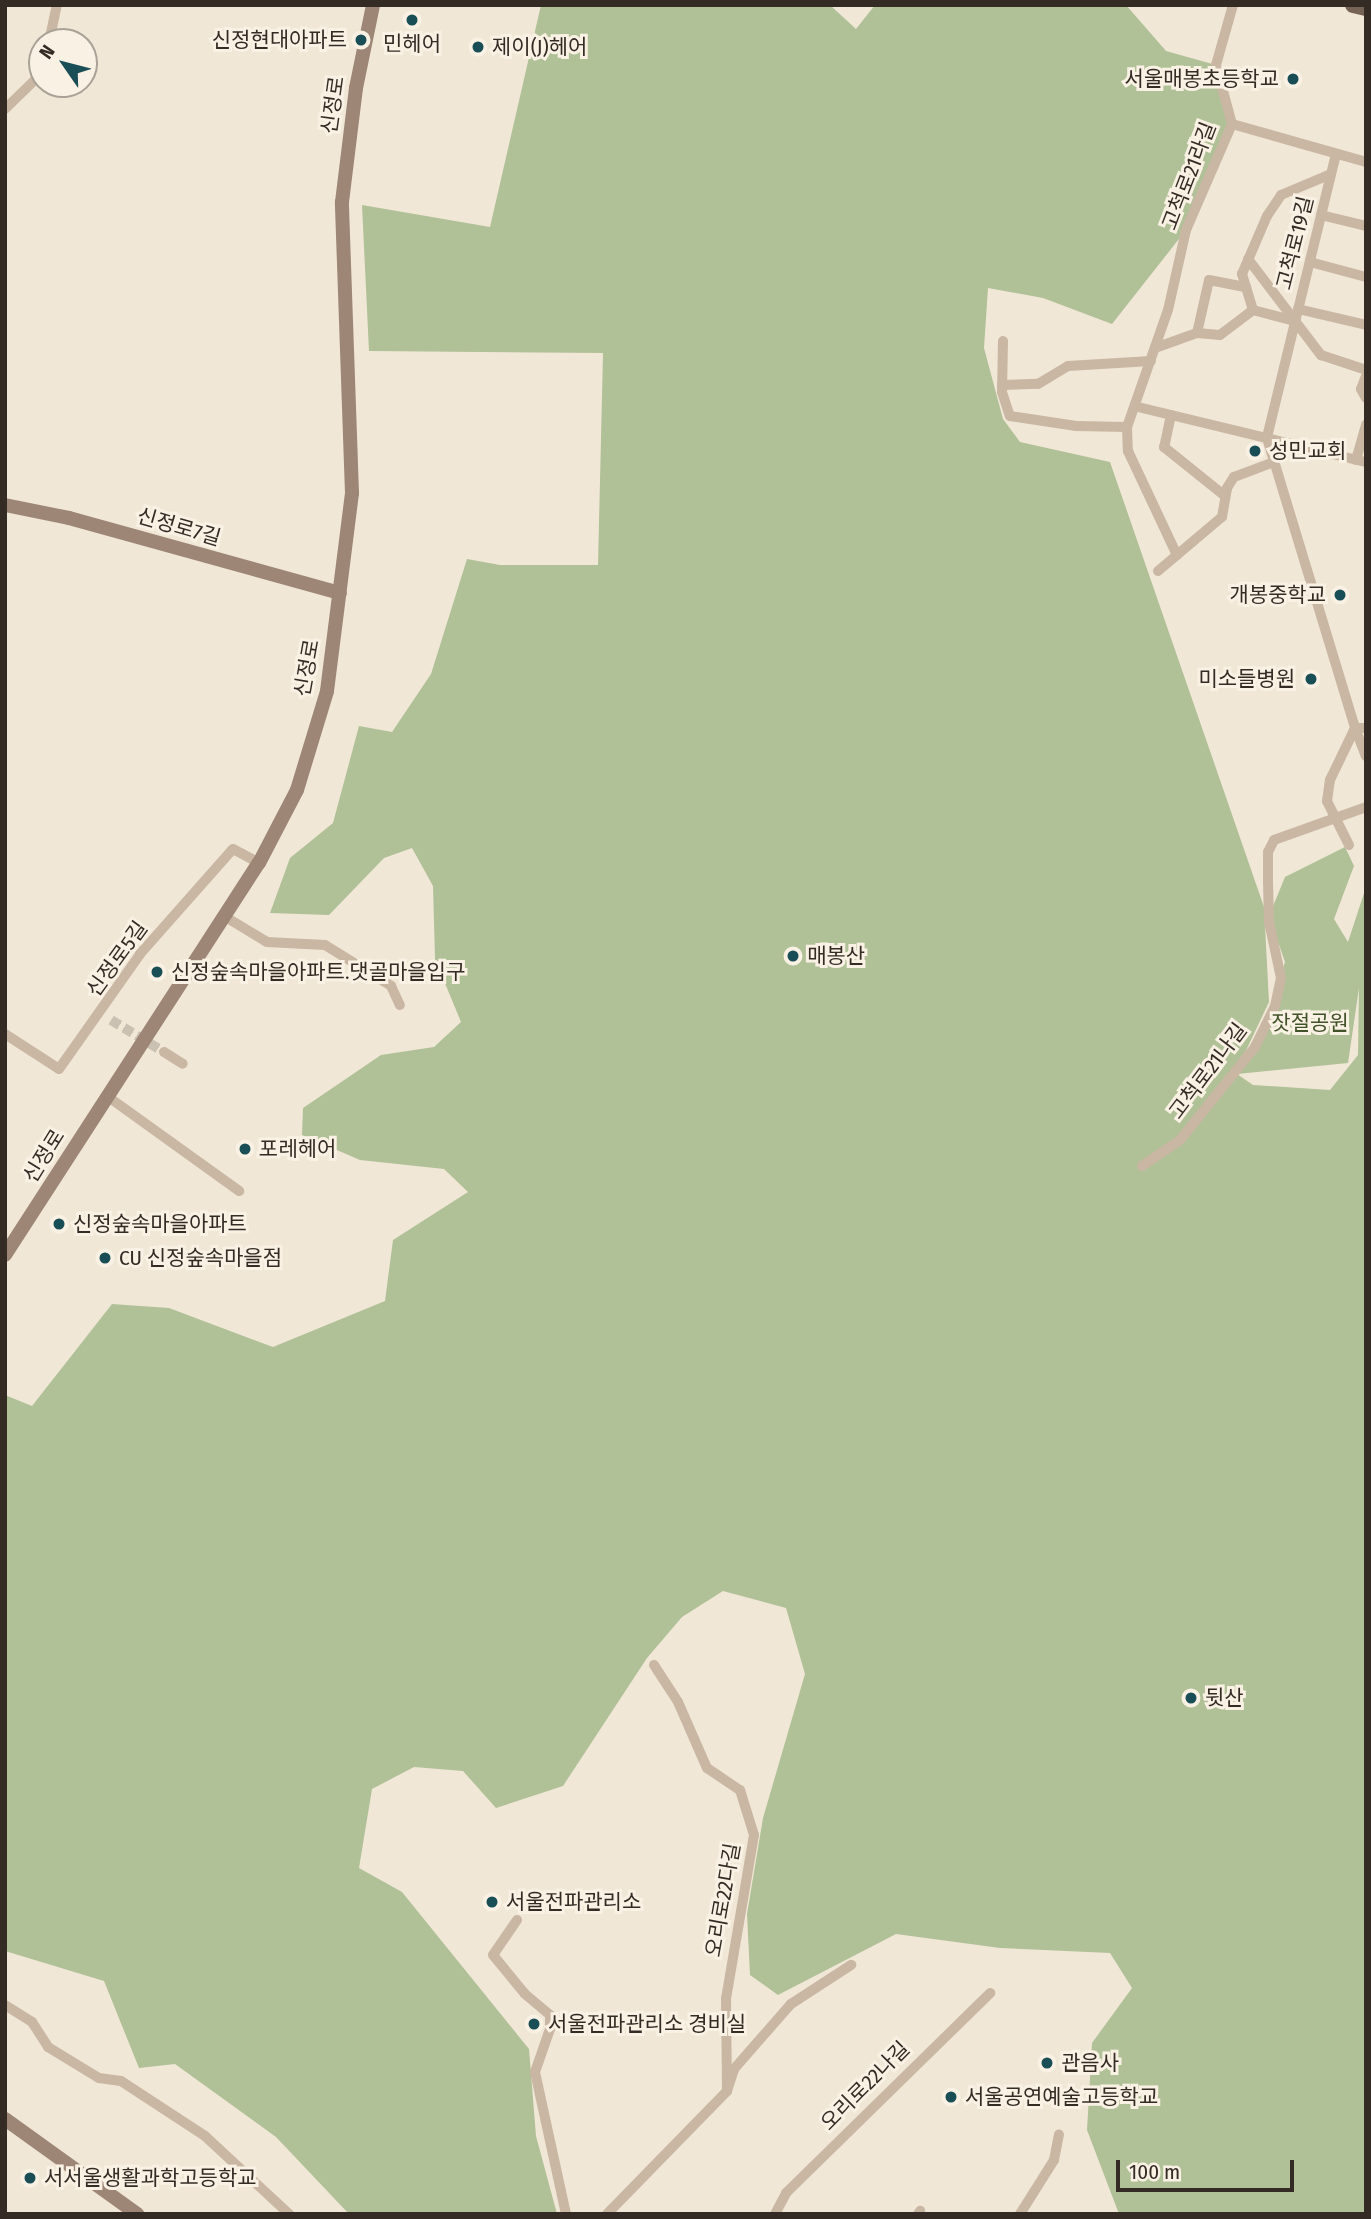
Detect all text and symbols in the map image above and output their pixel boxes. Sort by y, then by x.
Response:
marker: 민헤어 [404,12,420,28]
place label: 신정현대아파트 [212,27,347,53]
north arrow [28,28,98,98]
place label: 민헤어 [383,31,441,57]
marker: 신정현대아파트 [353,32,369,48]
place label: 제이(J)헤어 [492,34,587,60]
marker: 제이(J)헤어 [470,39,486,55]
text: N [34,41,60,63]
place label: 서울매봉초등학교 [1124,66,1279,92]
marker: 서울매봉초등학교 [1285,71,1301,87]
street label: 신정로 [316,75,350,135]
street label: 고척로21라길 [1157,118,1221,234]
street label: 고척로19길 [1271,194,1319,292]
place label: 성민교회 [1269,438,1346,464]
marker: 성민교회 [1247,443,1263,459]
street label: 신정로7길 [134,503,224,551]
place label: 개봉중학교 [1229,582,1326,608]
marker: 개봉중학교 [1332,587,1348,603]
street label: 신정로 [290,637,324,699]
place label: 미소들병원 [1198,666,1295,692]
marker: 미소들병원 [1301,669,1321,689]
street label: 신정로5길 [81,916,153,1002]
place label: 매봉산 [807,943,865,969]
marker: 매봉산 [785,948,801,964]
place label: 신정숲속마을아파트.댓골마을입구 [171,959,465,985]
marker: 신정숲속마을아파트.댓골마을입구 [149,964,165,980]
park label: 잣절공원 [1271,1010,1349,1036]
street label: 고척로21나길 [1164,1018,1252,1124]
street label: 신정로 [18,1125,70,1187]
place label: 포레헤어 [259,1136,336,1162]
marker: 포레헤어 [237,1141,253,1157]
place label: 신정숲속마을아파트 [73,1211,247,1237]
marker: 신정숲속마을아파트 [51,1216,67,1232]
place label: CU 신정숲속마을점 [119,1245,282,1271]
marker: CU 신정숲속마을점 [97,1250,113,1266]
place label: 뒷산 [1205,1685,1244,1711]
marker: 뒷산 [1183,1690,1199,1706]
street label: 오리로22다길 [701,1841,745,1959]
place label: 서울전파관리소 [506,1889,641,1915]
marker: 서울전파관리소 [484,1894,500,1910]
place label: 서울전파관리소 경비실 [548,2011,746,2037]
marker: 서울전파관리소 경비실 [526,2016,542,2032]
street label: 오리로22나길 [815,2036,915,2136]
place label: 관음사 [1061,2050,1119,2076]
marker: 관음사 [1039,2055,1055,2071]
place label: 서울공연예술고등학교 [965,2084,1158,2110]
marker: 서울공연예술고등학교 [943,2089,959,2105]
scale bar [1119,2146,1298,2190]
text: 100 m [1129,2159,1180,2185]
place label: 서서울생활과학고등학교 [44,2165,257,2191]
marker: 서서울생활과학고등학교 [22,2170,38,2186]

